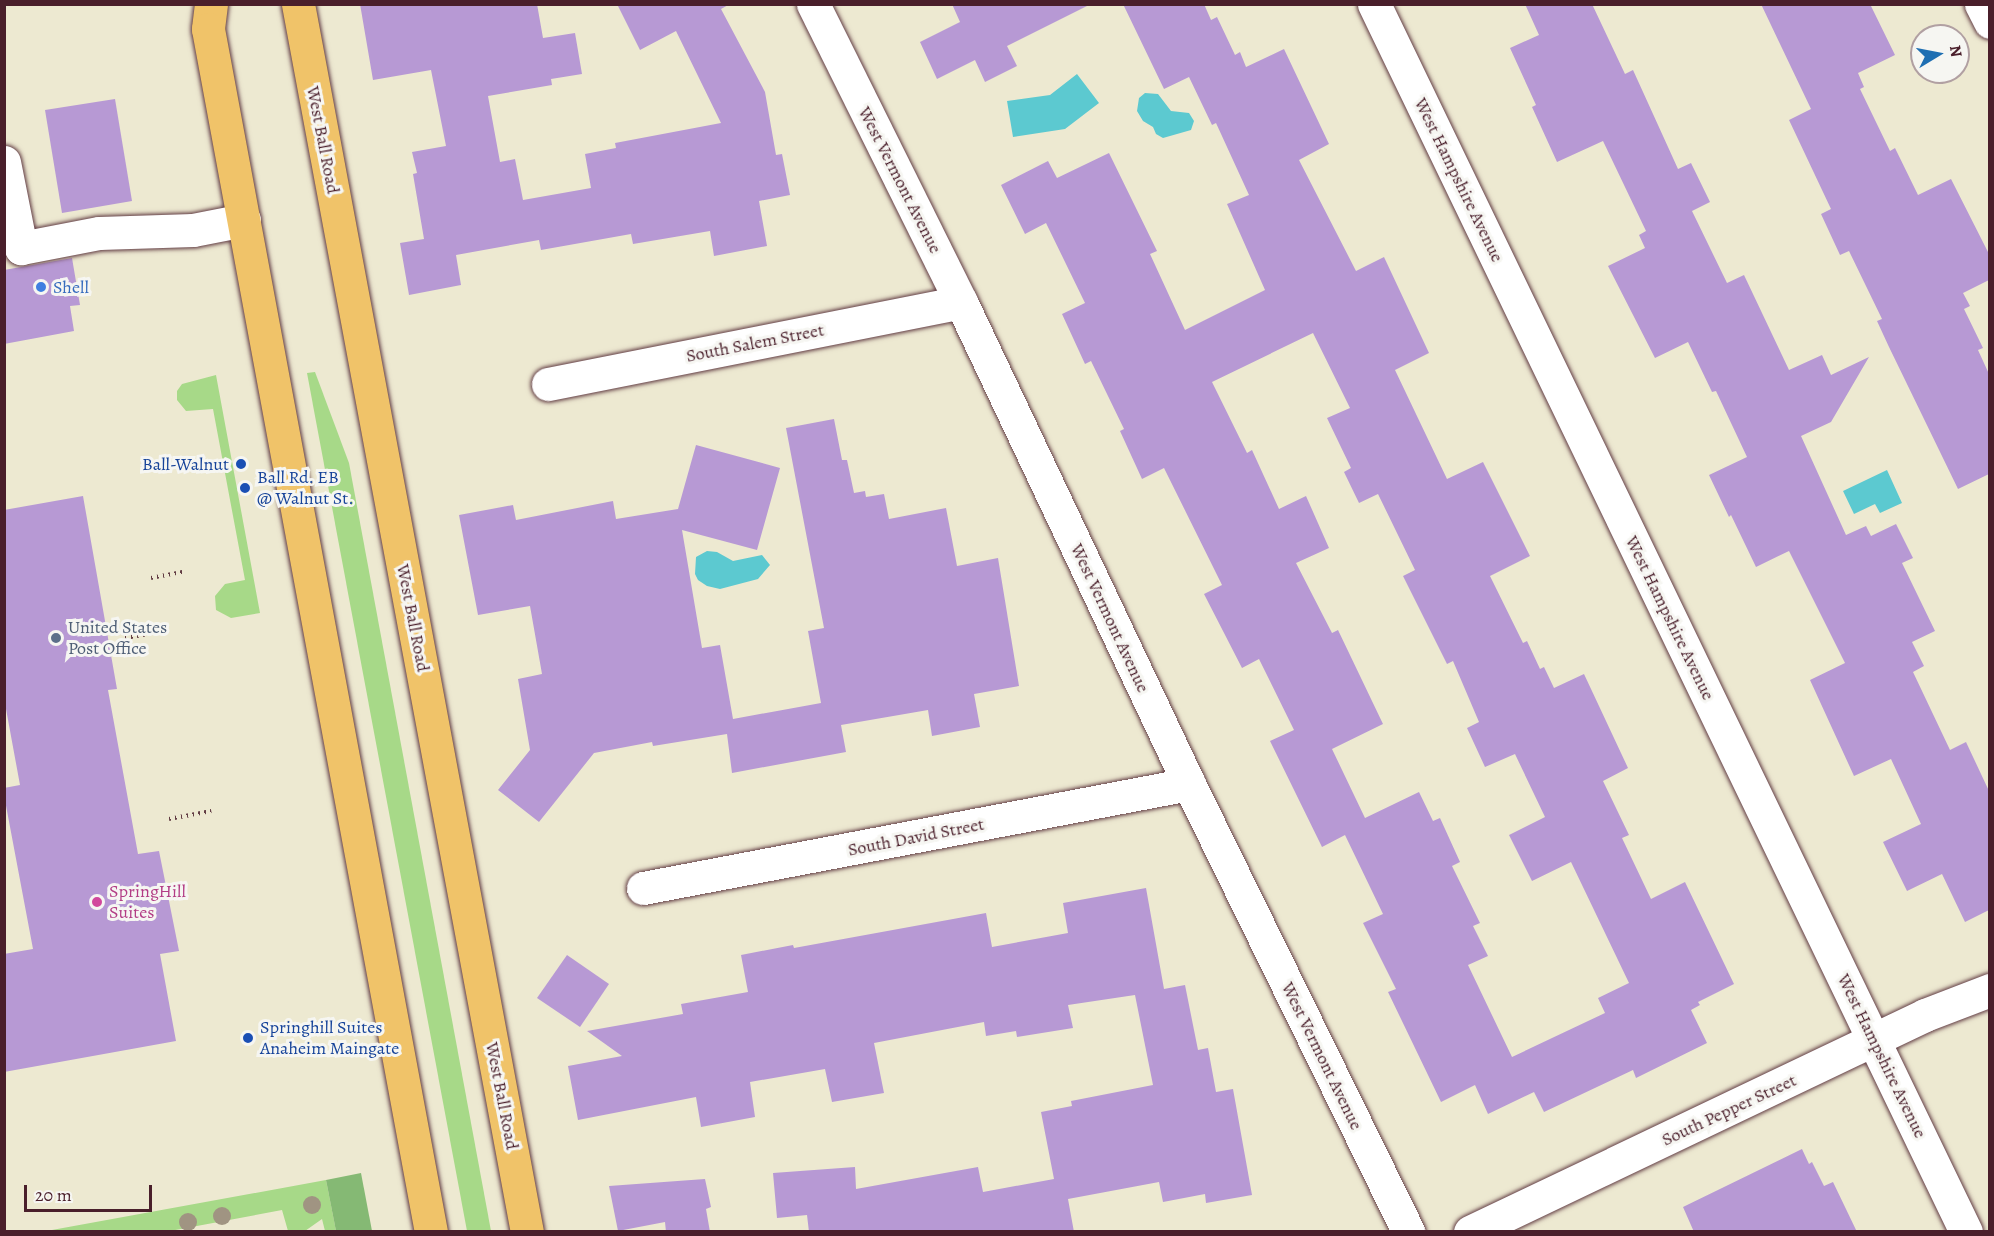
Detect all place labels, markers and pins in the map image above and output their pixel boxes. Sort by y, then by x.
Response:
place label: Shell [53,276,89,298]
marker: Shell [34,280,48,294]
place label: Ball-Walnut [142,453,229,475]
marker: Ball-Walnut [234,457,248,471]
place label: Ball Rd. EB @ Walnut St. [257,467,354,510]
marker: Ball Rd. EB @ Walnut St. [238,481,252,495]
place label: United States Post Office [68,617,167,660]
marker: United States Post Office [49,631,63,645]
place label: SpringHill Suites [109,881,186,924]
marker: SpringHill Suites [90,895,104,909]
place label: Springhill Suites Anaheim Maingate [260,1017,399,1060]
marker: Springhill Suites Anaheim Maingate [241,1031,255,1045]

